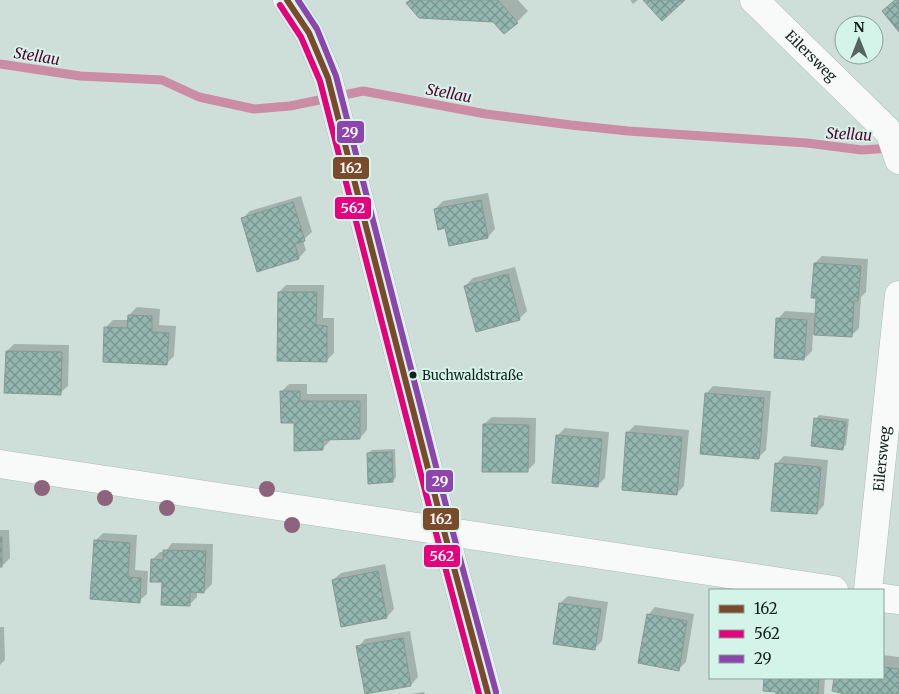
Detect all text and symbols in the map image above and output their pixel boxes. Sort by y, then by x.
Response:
north arrow [834,15,884,65]
text: N [853,18,865,36]
street label: Eilersweg [781,27,841,86]
water label: Stellau [13,43,61,69]
water label: Stellau [425,79,474,107]
line badge: 29 [336,120,365,144]
text: 29 [342,123,358,141]
water label: Stellau [825,123,873,145]
line badge: 162 [332,156,370,180]
text: 162 [340,159,362,177]
line badge: 562 [334,196,372,220]
text: 562 [341,199,365,217]
place label: Buchwaldstraße [422,367,523,384]
marker: Buchwaldstraße [408,370,418,380]
street label: Eilersweg [869,425,894,492]
line badge: 29 [425,469,454,493]
text: 29 [432,472,448,490]
line badge: 162 [422,507,460,531]
text: 162 [430,510,452,528]
line badge: 562 [423,544,461,568]
text: 562 [430,547,454,565]
legend [709,589,884,679]
text: 162 [754,599,778,618]
text: 562 [754,624,780,643]
text: 29 [754,649,772,668]

